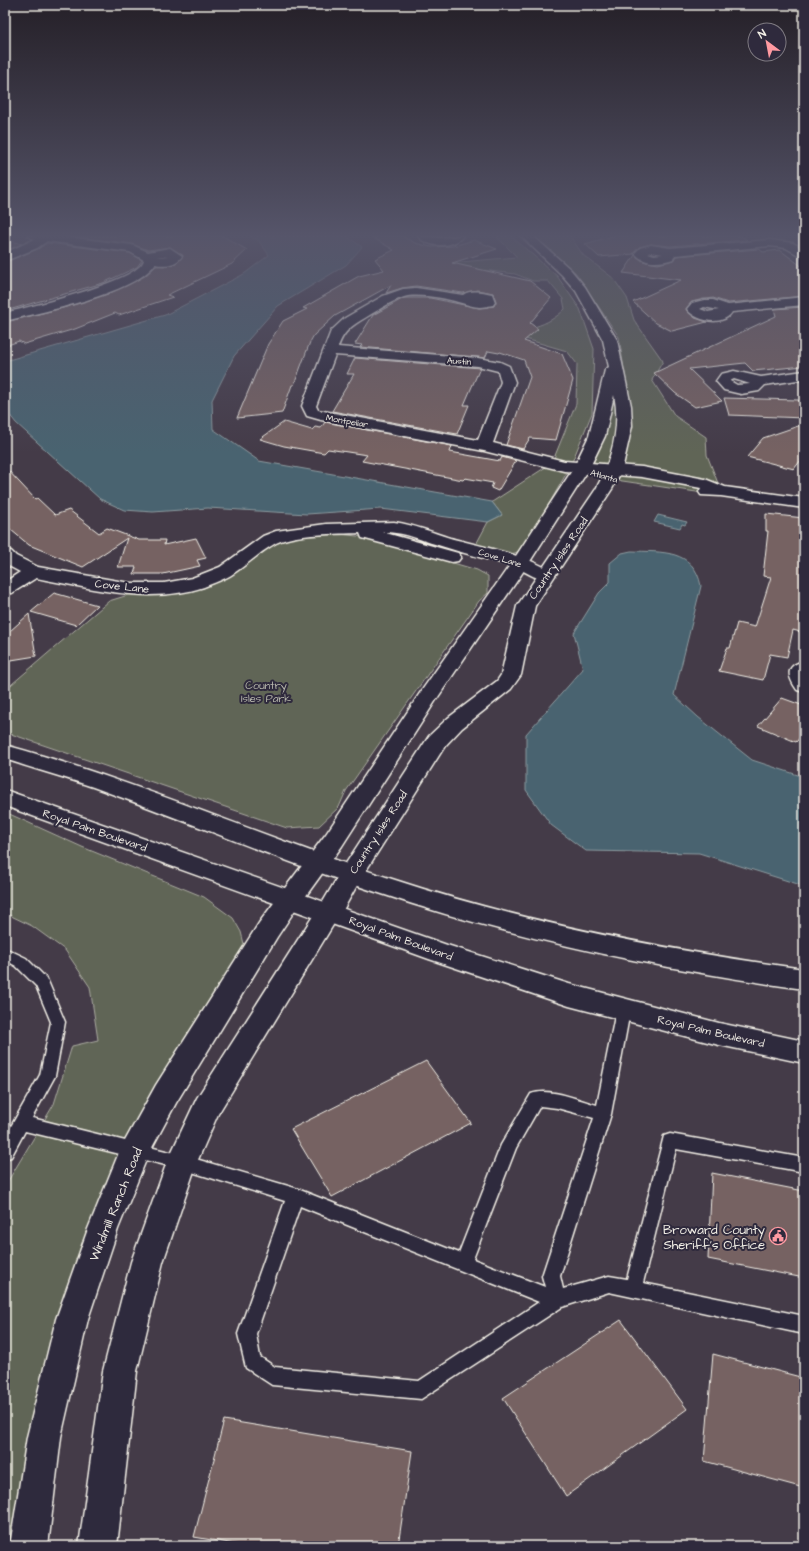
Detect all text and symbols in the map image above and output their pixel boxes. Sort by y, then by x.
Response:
north arrow [747,22,787,62]
text: N [755,26,769,42]
street label: Austin [446,354,472,369]
street label: Montpeliar [325,411,369,432]
street label: Atlanta [589,466,620,487]
street label: Country Isles Road [525,514,593,603]
street label: Cove Lane [477,546,523,571]
street label: Cove Lane [94,576,150,597]
park label: Country Isles Park [241,678,291,706]
street label: Country Isles Road [346,788,412,877]
street label: Royal Palm Boulevard [40,806,149,856]
street label: Royal Palm Boulevard [347,913,455,965]
street label: Royal Palm Boulevard [656,1012,766,1052]
street label: Windmill Ranch Road [85,1145,147,1264]
place label: Broward County Sheriff's Office [663,1221,765,1254]
public building icon: Broward County Sheriff's Office [768,1226,788,1246]

